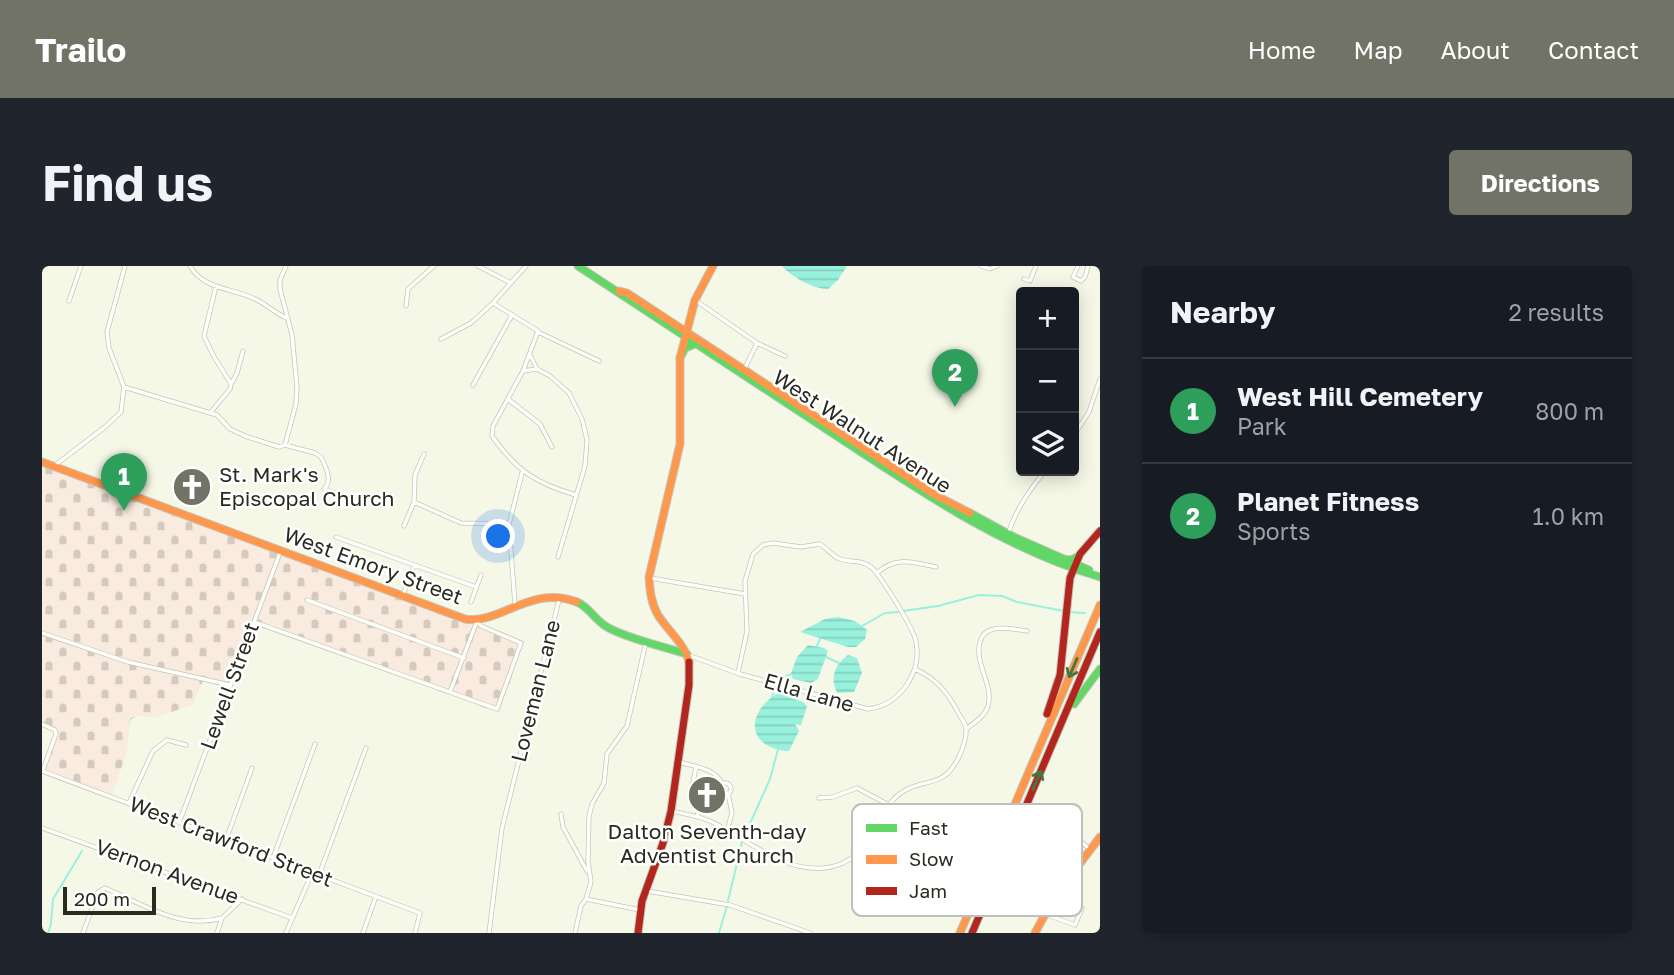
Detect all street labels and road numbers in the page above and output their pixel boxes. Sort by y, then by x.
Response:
street label: West Walnut Avenue [768,364,957,499]
street label: West Emory Street [280,521,466,609]
street label: Loveman Lane [505,617,565,764]
street label: Lewell Street [194,618,264,753]
street label: Ella Lane [761,667,857,717]
street label: West Crawford Street [126,790,337,892]
street label: Vernon Avenue [92,833,243,909]

